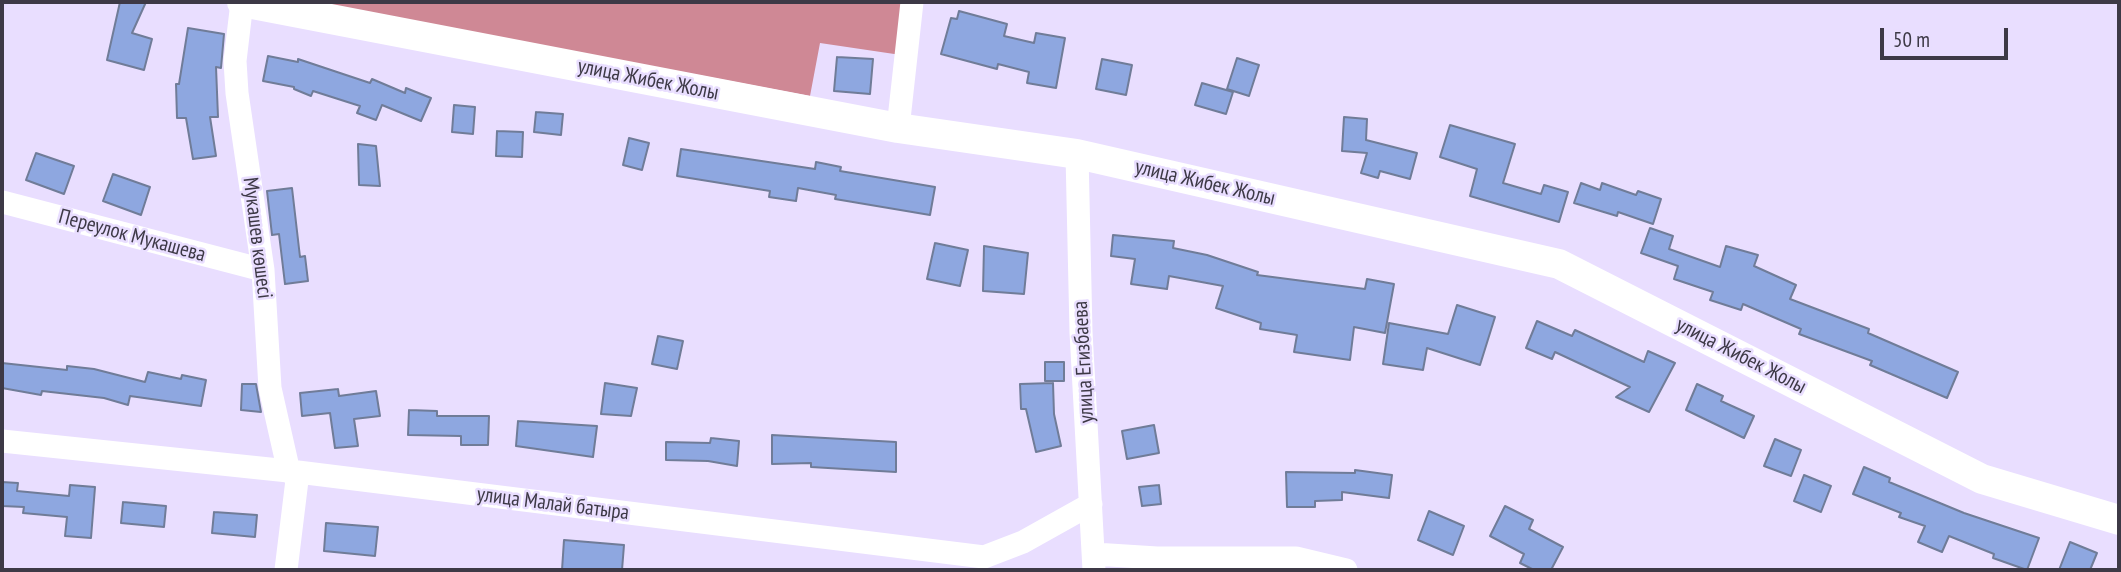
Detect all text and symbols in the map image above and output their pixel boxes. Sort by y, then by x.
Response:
scale bar [1883,14,2011,58]
text: 50 m [1893,26,1930,53]
street label: улица Жибек Жолы [575,54,721,106]
street label: улица Жибек Жолы [1133,155,1277,211]
street label: Мукашев көшесі [237,176,277,300]
street label: Переулок Мукашева [56,204,208,268]
street label: улица Егизбаева [1068,300,1100,424]
street label: улица Жибек Жолы [1672,312,1810,400]
street label: улица Малай батыра [476,482,630,526]

